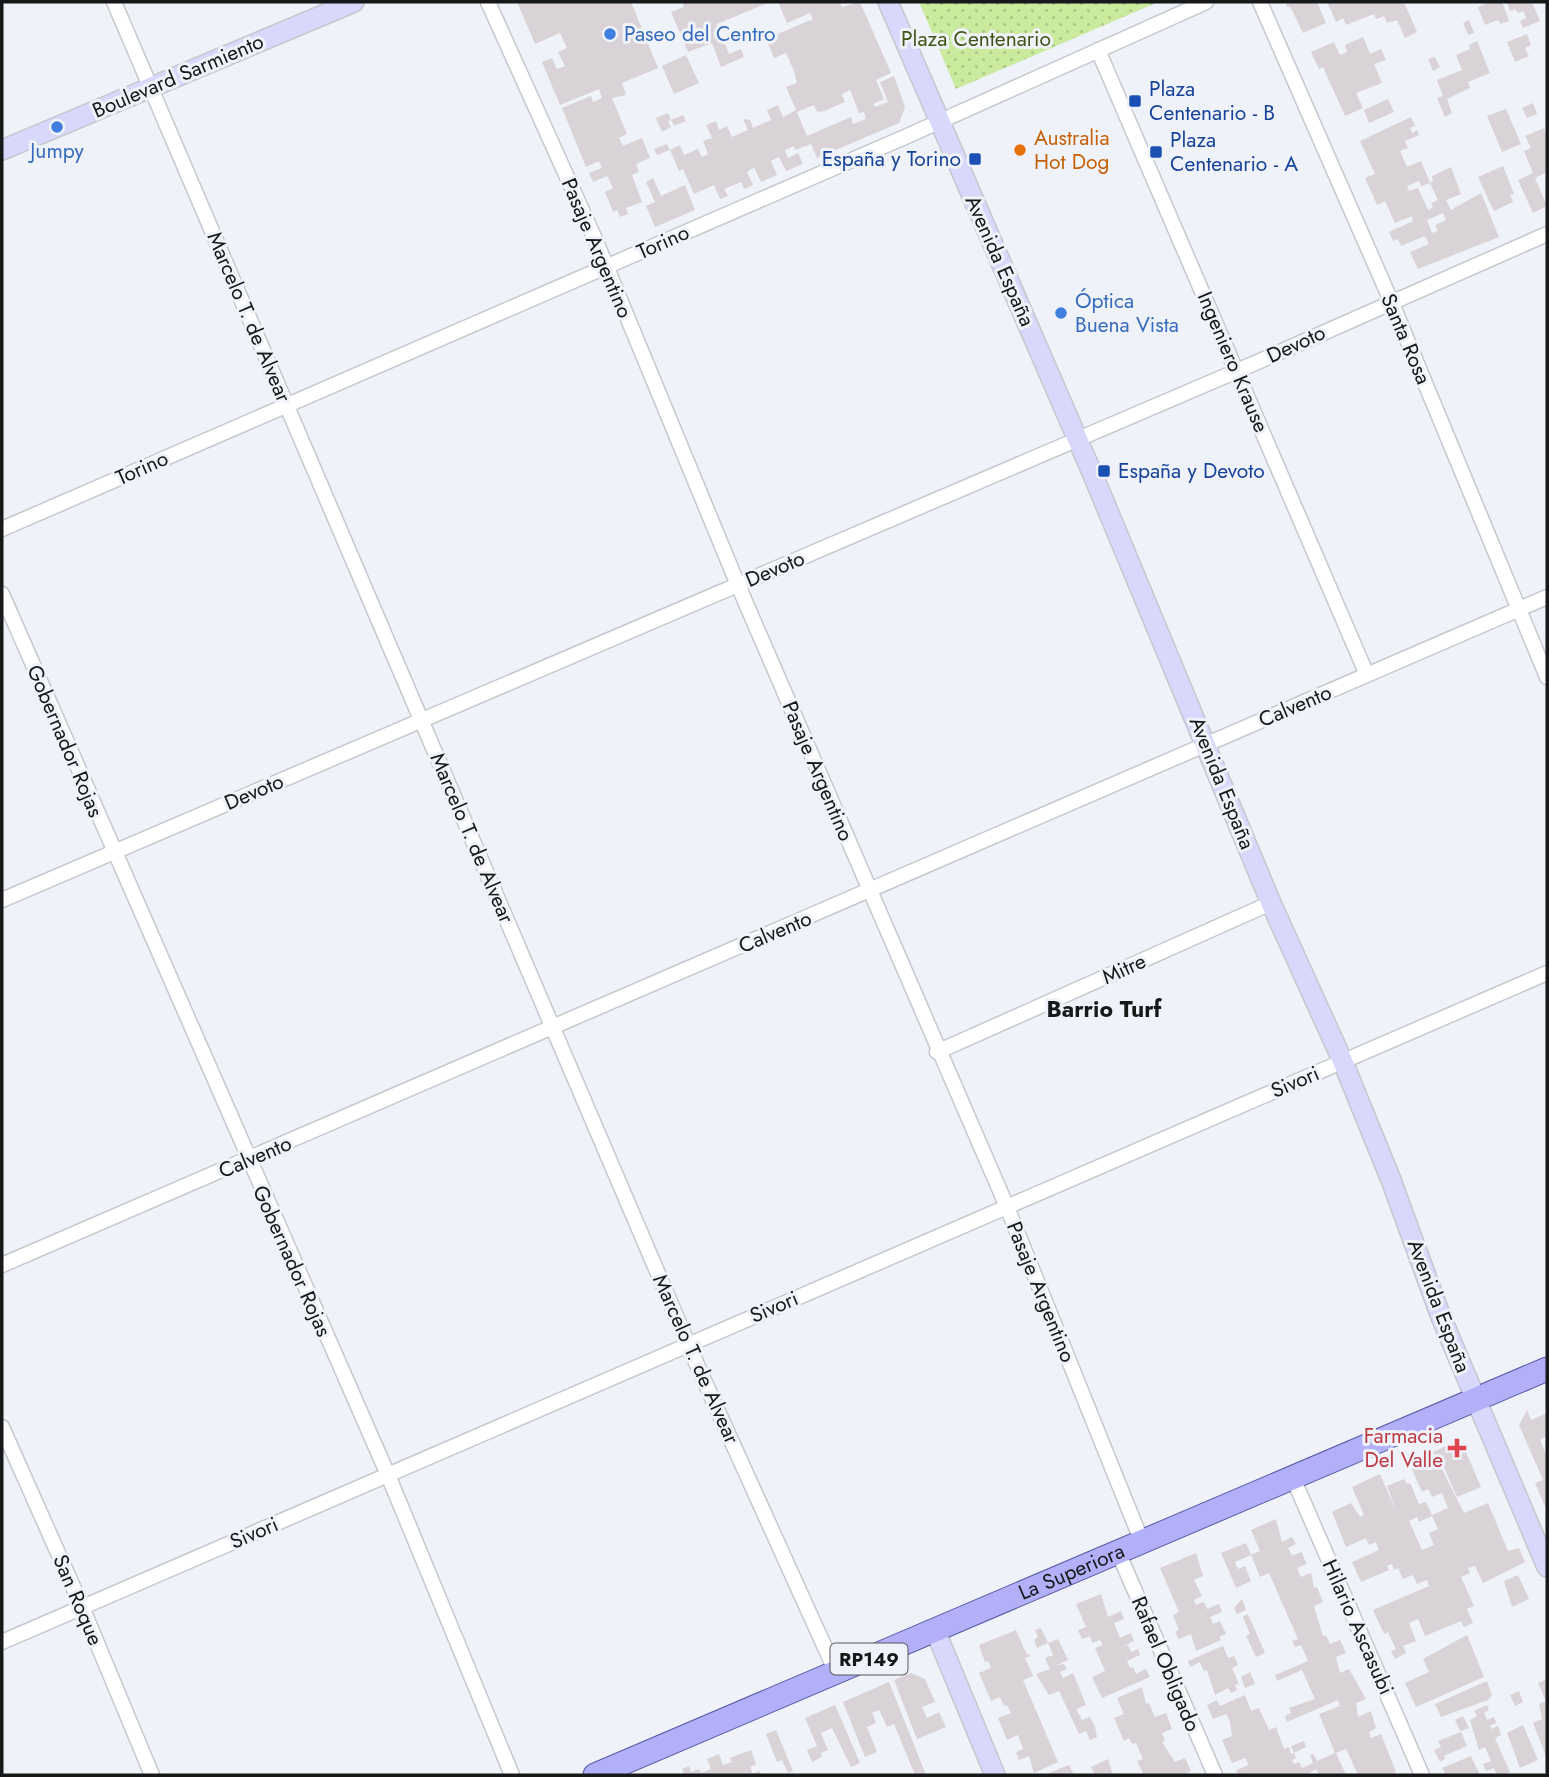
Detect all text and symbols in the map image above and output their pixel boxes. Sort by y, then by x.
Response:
place label: Paseo del Centro [624,19,776,49]
park label: Plaza Centenario [901,24,1051,54]
street label: Boulevard Sarmiento [88,26,268,126]
marker: Paseo del Centro [602,26,618,42]
place label: Plaza Centenario - B [1149,74,1275,128]
marker: Plaza Centenario - B [1127,93,1143,109]
marker: Jumpy [49,119,65,135]
place label: Australia Hot Dog [1034,123,1110,177]
place label: Plaza Centenario - A [1170,125,1298,179]
place label: Jumpy [27,136,84,166]
marker: Australia Hot Dog [1012,142,1028,158]
place label: España y Torino [822,144,961,174]
marker: Plaza Centenario - A [1148,144,1164,160]
marker: España y Torino [967,151,983,167]
street label: Pasaje Argentino [554,173,640,323]
street label: Avenida España [958,191,1042,331]
street label: Torino [632,217,694,267]
street label: Marcelo T. de Alvear [200,227,299,408]
place label: Óptica Buena Vista [1075,286,1179,340]
street label: Ingeniero Krause [1190,287,1276,437]
street label: Santa Rosa [1373,289,1439,389]
marker: Óptica Buena Vista [1053,305,1069,321]
street label: Devoto [1262,317,1330,371]
street label: Torino [111,443,173,493]
place label: España y Devoto [1118,456,1265,486]
marker: España y Devoto [1096,463,1112,479]
street label: Devoto [741,543,809,595]
street label: Gobernador Rojas [19,660,111,822]
street label: Calvento [1254,677,1336,735]
street label: Pasaje Argentino [775,696,861,846]
street label: Avenida España [1182,712,1262,854]
street label: Marcelo T. de Alvear [423,748,522,929]
street label: Devoto [220,766,288,818]
street label: Calvento [734,903,816,961]
street label: Mitre [1097,946,1151,992]
district label: Barrio Turf [1046,992,1163,1026]
street label: Sivori [1266,1058,1324,1106]
street label: Calvento [214,1128,296,1186]
street label: Gobernador Rojas [245,1181,339,1341]
street label: Pasaje Argentino [999,1217,1083,1367]
street label: Avenida España [1400,1235,1478,1377]
street label: Marcelo T. de Alvear [645,1270,747,1449]
street label: Sivori [745,1283,803,1331]
place label: Farmacia Del Valle [1364,1421,1443,1475]
marker: Farmacia Del Valle [1449,1440,1465,1456]
street label: Sivori [225,1509,283,1557]
street label: La Superiora [1014,1536,1129,1608]
street label: San Roque [45,1550,111,1650]
street label: Hilario Ascasubi [1315,1555,1401,1699]
street label: Rafael Obligado [1124,1592,1208,1736]
road number: RP149 [830,1644,908,1674]

